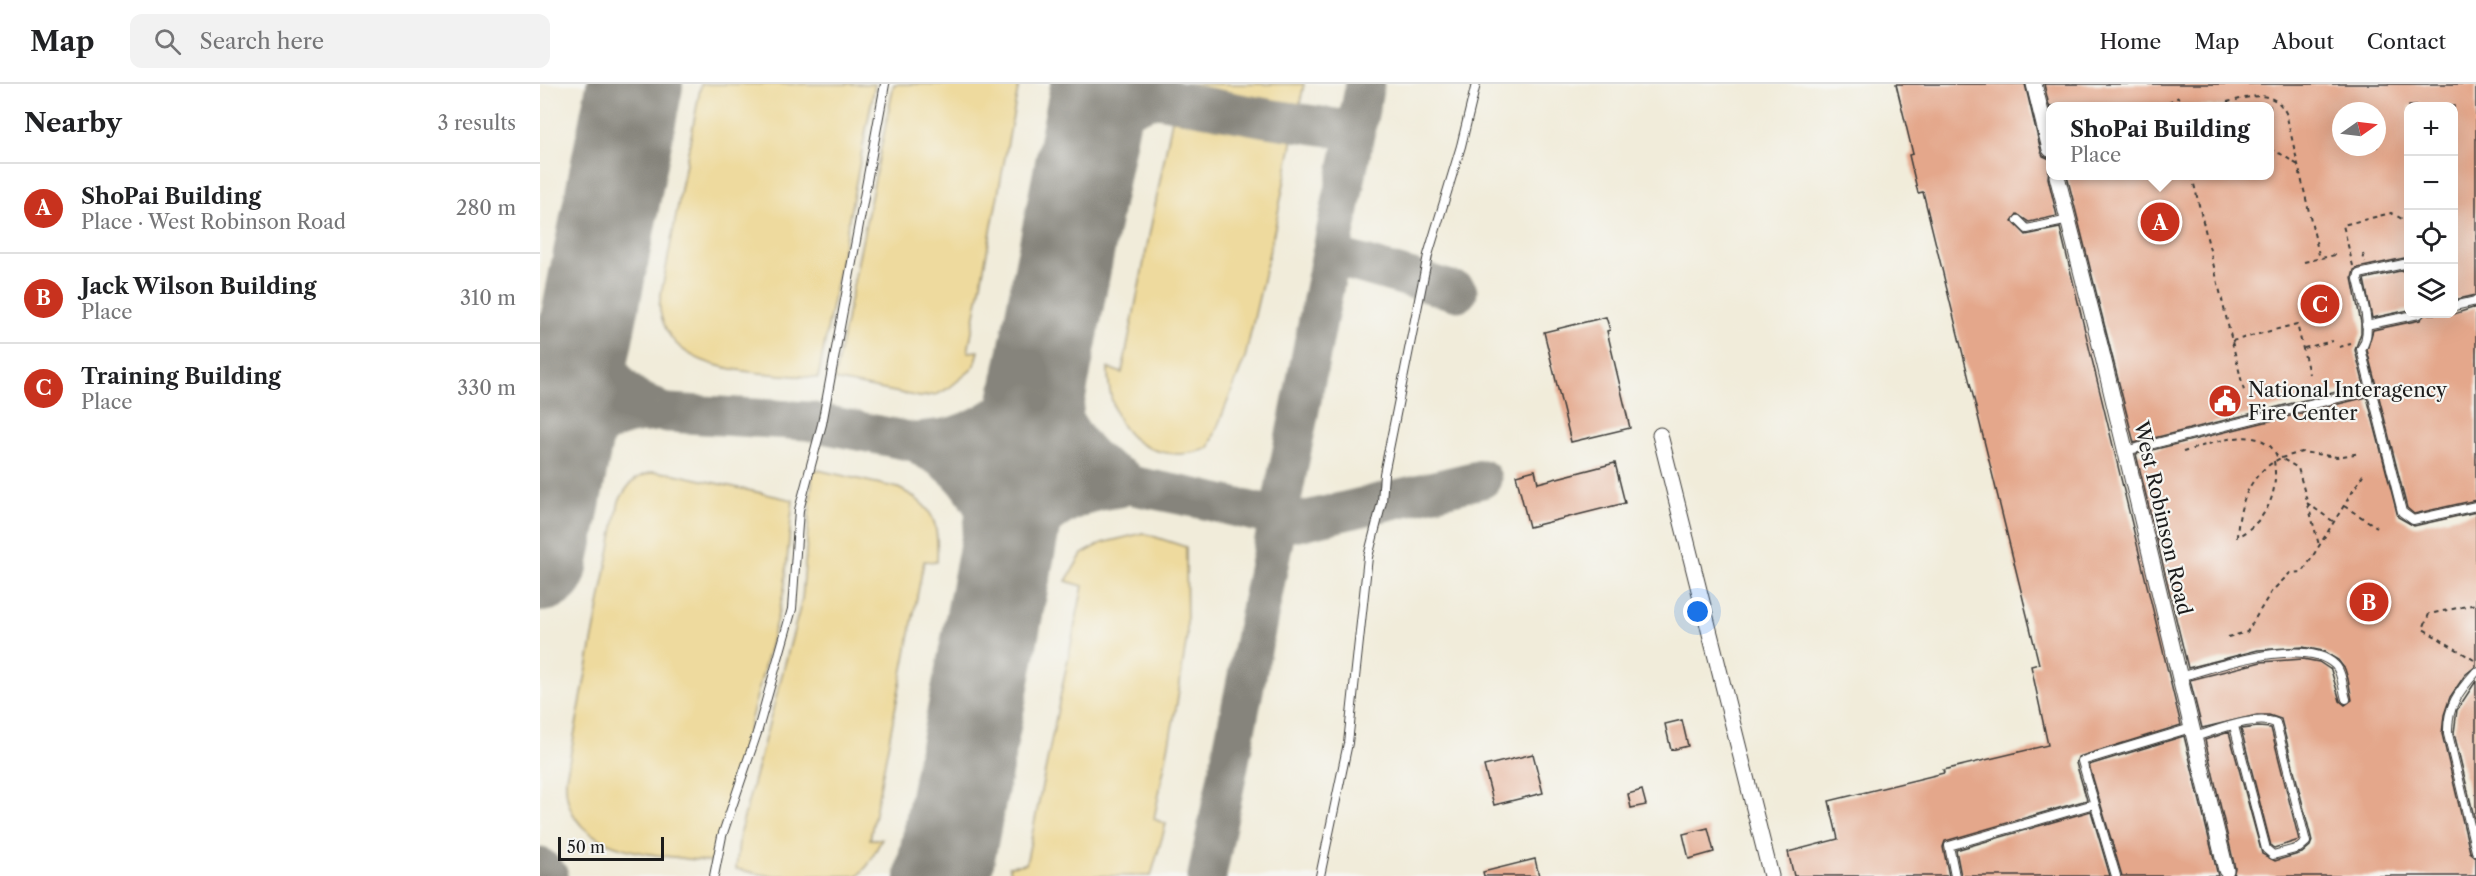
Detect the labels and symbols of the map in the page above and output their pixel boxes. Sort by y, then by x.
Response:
north arrow [2332,102,2386,156]
pin: A [2140,200,2180,244]
pin: C [2300,282,2340,326]
place label: National Interagency Fire Center [2248,378,2448,425]
public building icon: National Interagency Fire Center [2207,383,2243,419]
street label: West Robinson Road [2129,418,2197,617]
pin: B [2350,580,2388,624]
your location [1683,597,1712,626]
scale bar [558,834,664,862]

